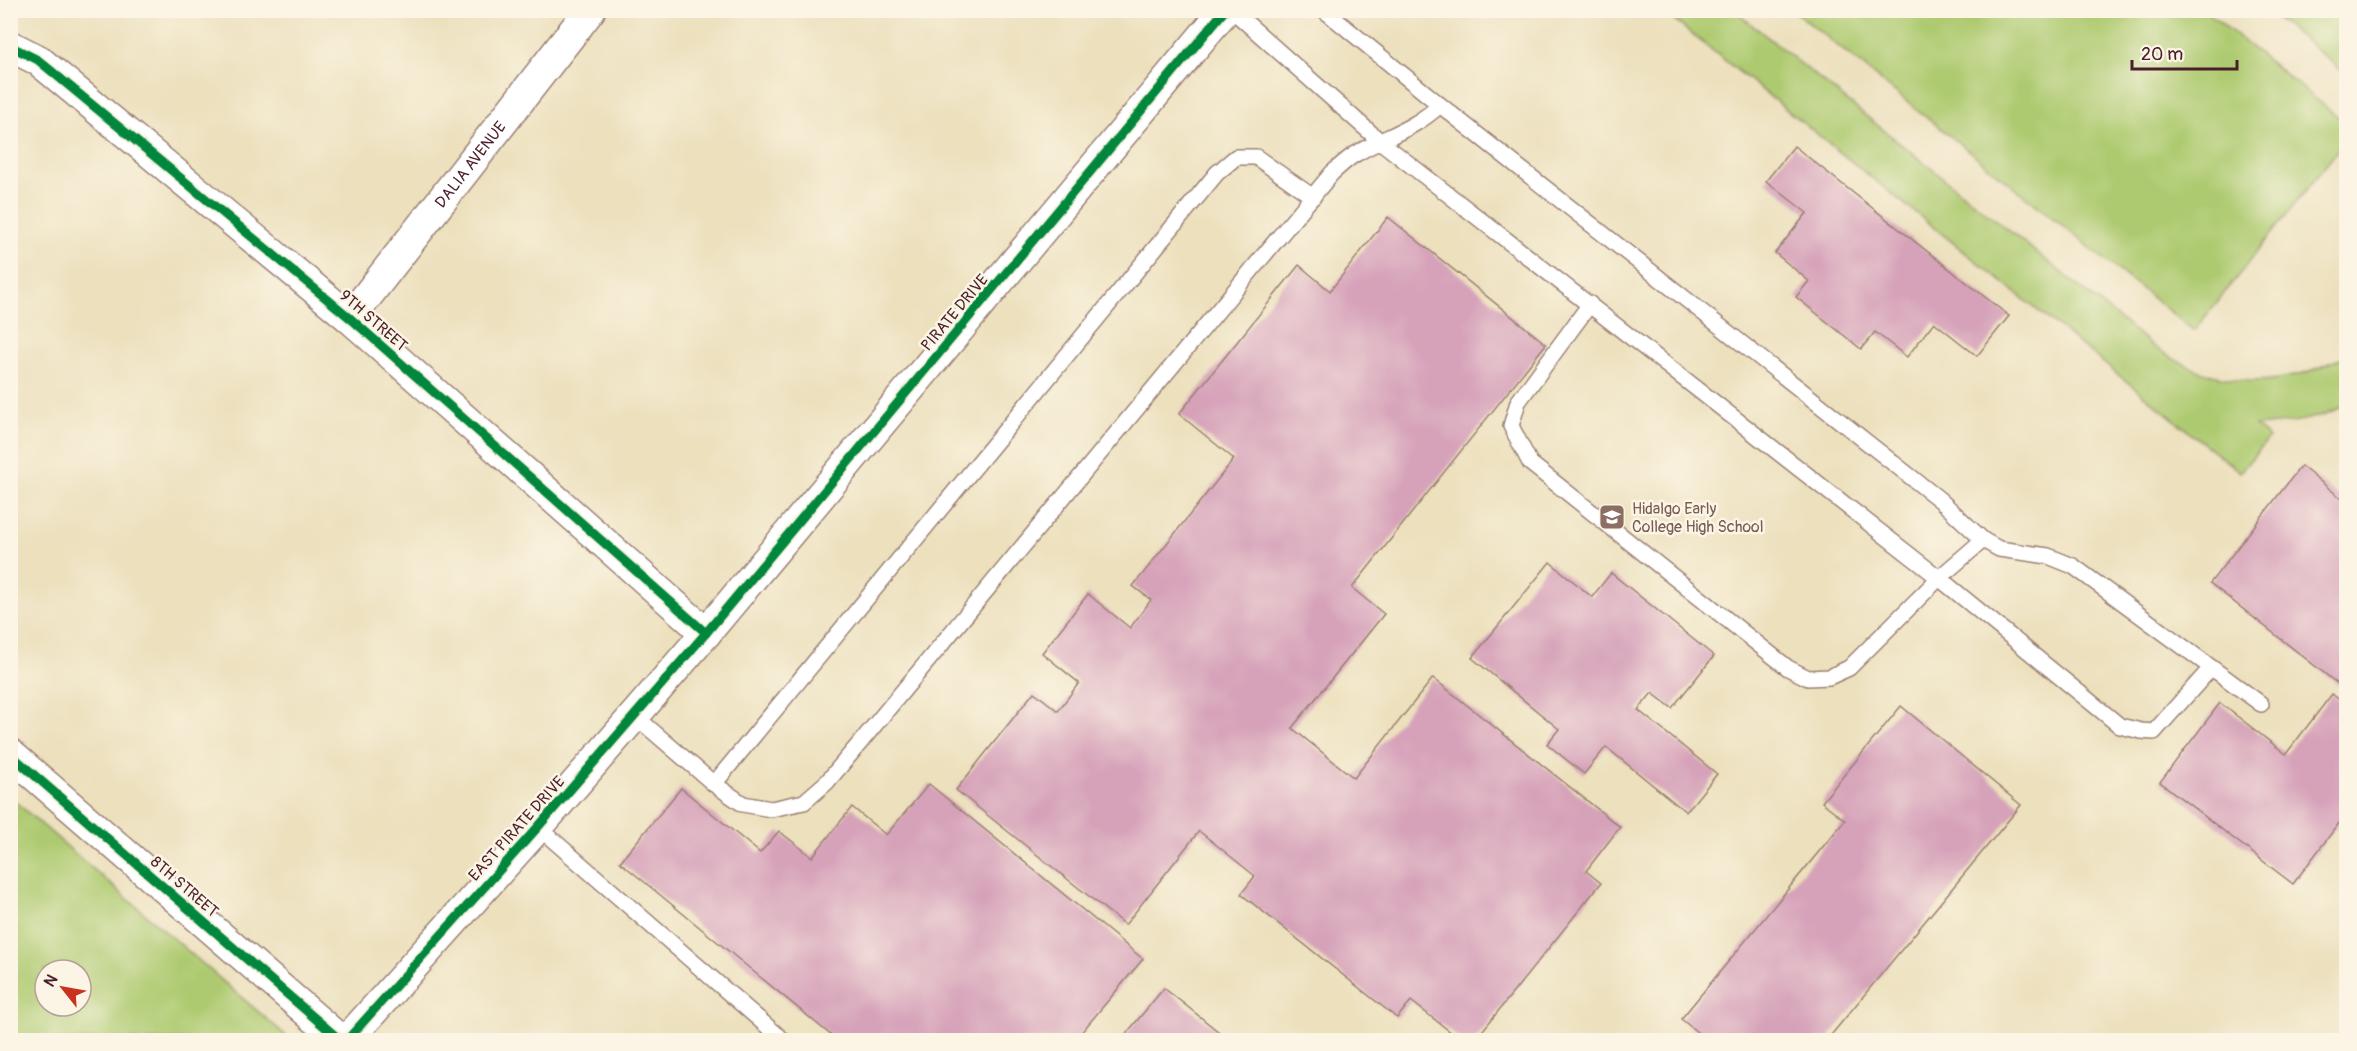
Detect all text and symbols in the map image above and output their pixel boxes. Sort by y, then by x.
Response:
scale bar [2132,33,2237,71]
text: 20 m [2141,43,2183,66]
street label: DALIA AVENUE [431,118,511,212]
street label: PIRATE DRIVE [917,270,993,355]
street label: 9TH STREET [335,286,412,356]
place label: Hidalgo Early College High School [1632,499,1764,537]
school or university icon: Hidalgo Early College High School [1597,502,1627,532]
street label: EAST PIRATE DRIVE [464,772,569,885]
street label: 8TH STREET [146,852,223,922]
north arrow [33,958,93,1018]
text: N [40,971,62,991]

